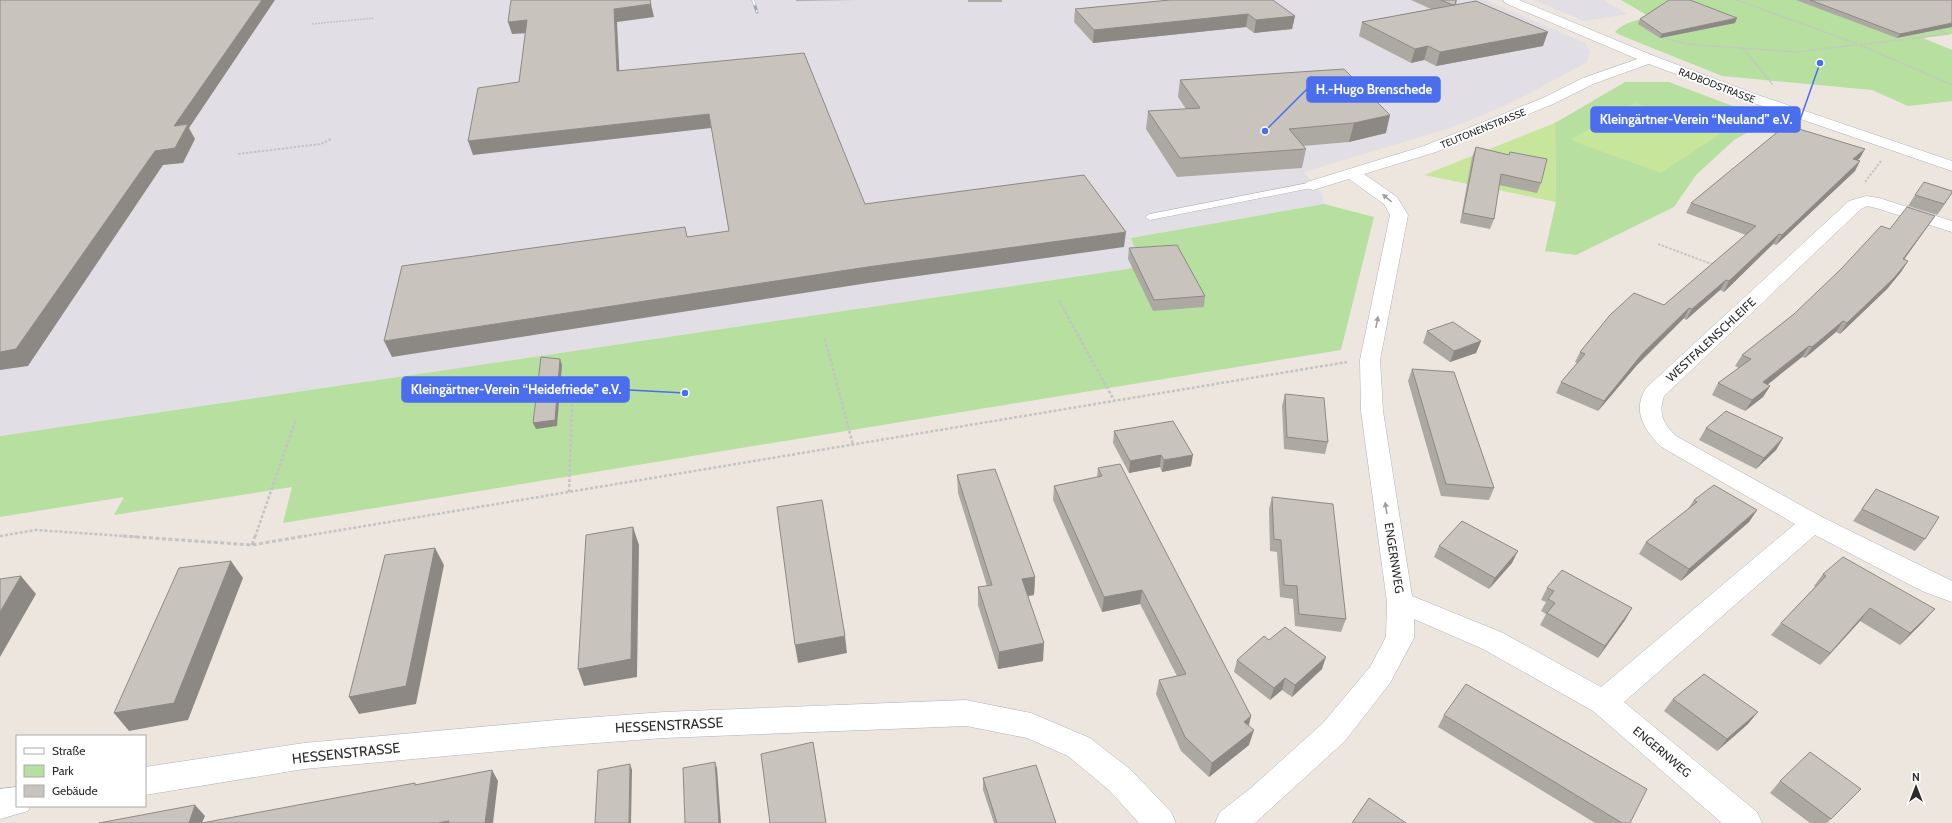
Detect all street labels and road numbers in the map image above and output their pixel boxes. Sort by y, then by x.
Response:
street label: RADBODSTRASSE [1677,65,1757,106]
street label: TEUTONENSTRASSE [1439,105,1528,152]
street label: WESTFALENSCHLEIFE [1663,294,1759,385]
street label: ENGERNWEG [1381,521,1407,594]
street label: HESSENSTRASSE [614,713,724,737]
street label: ENGERNWEG [1630,723,1695,780]
street label: HESSENSTRASSE [291,738,401,768]

